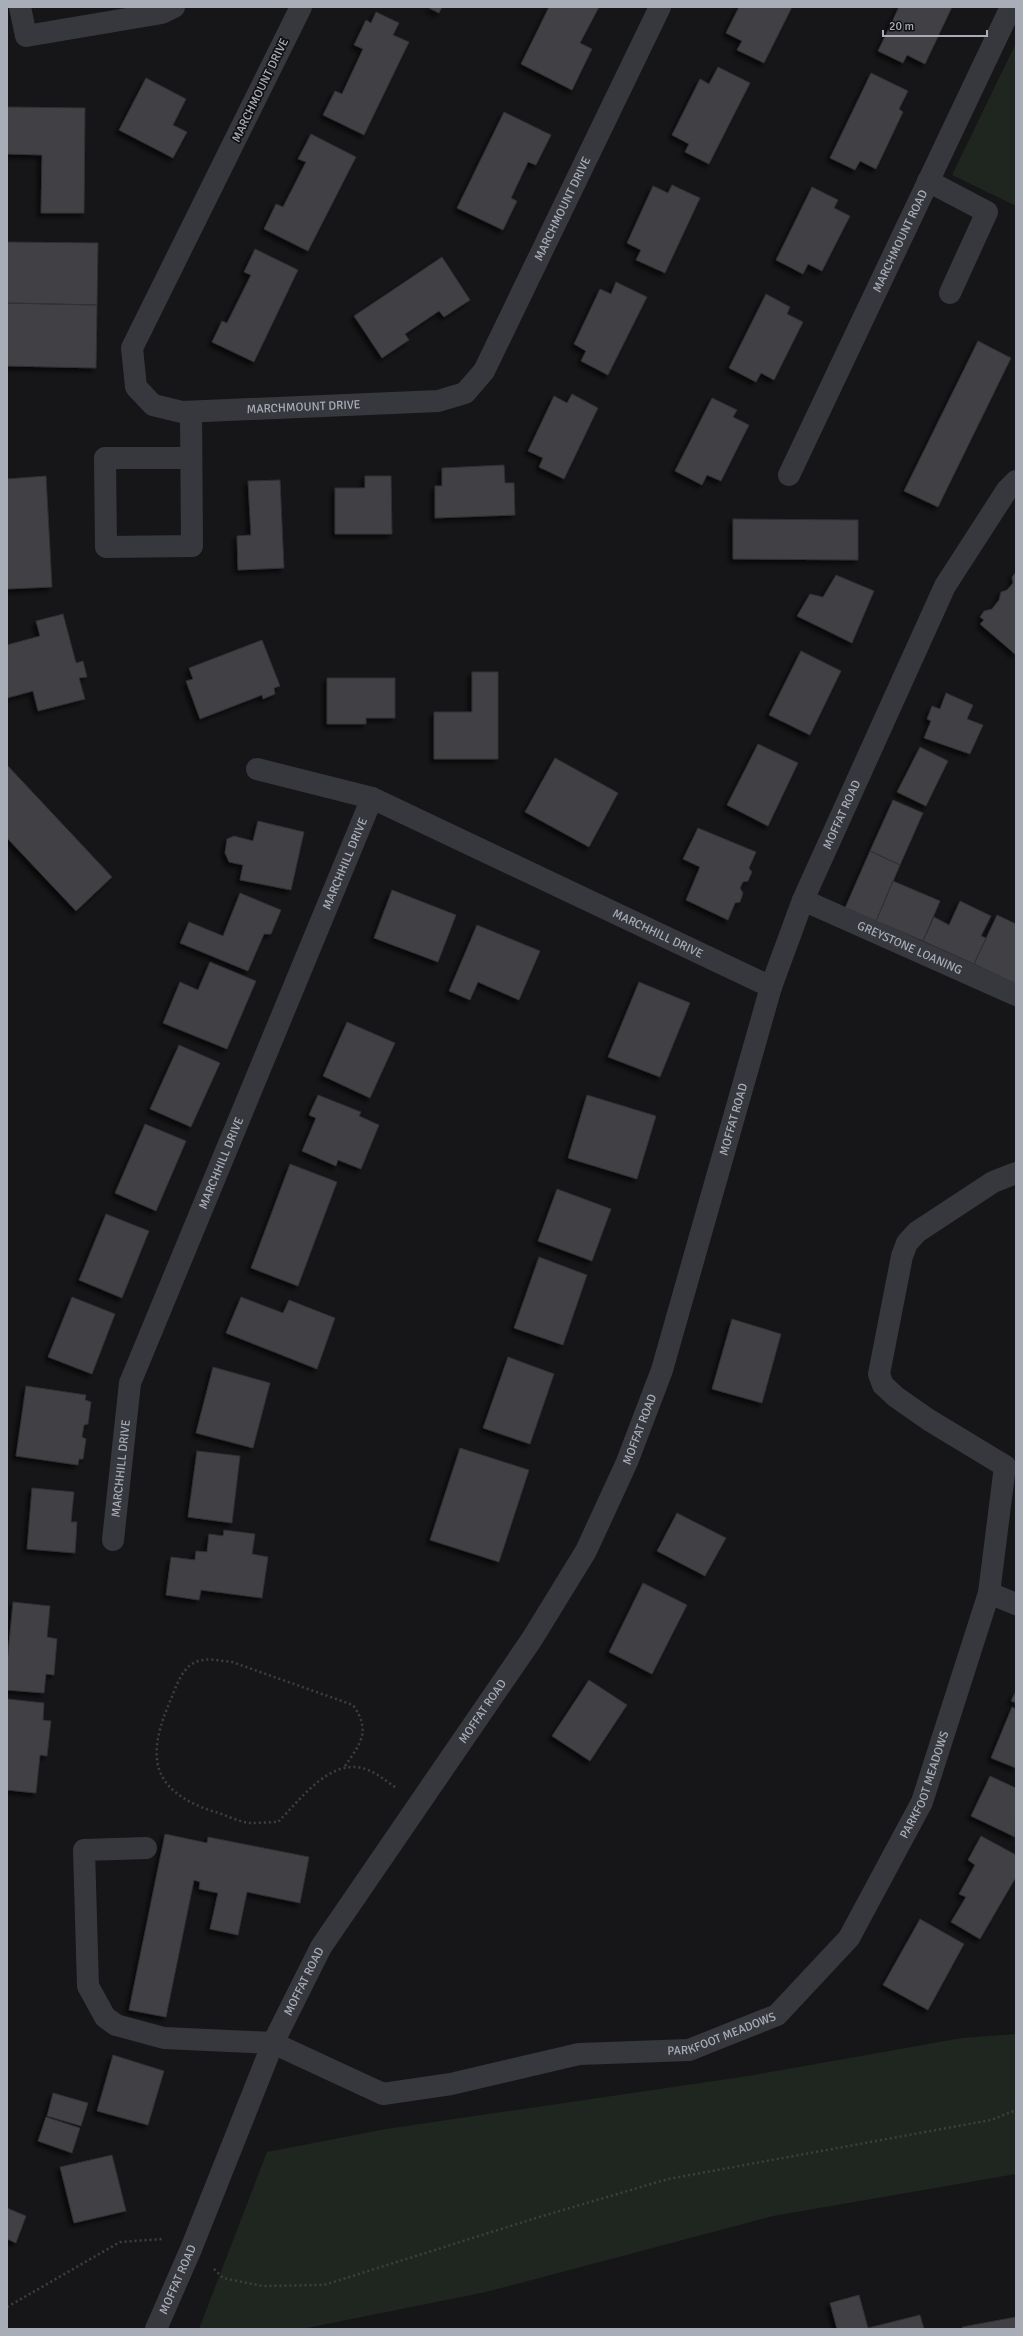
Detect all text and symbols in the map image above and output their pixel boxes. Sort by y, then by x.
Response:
scale bar [883,12,987,38]
text: 20 m [889,19,914,34]
street label: MARCHMOUNT DRIVE [229,36,292,145]
street label: MARCHMOUNT DRIVE [531,154,595,264]
street label: MARCHMOUNT ROAD [870,187,931,295]
street label: MARCHMOUNT DRIVE [246,397,361,417]
street label: MOFFAT ROAD [820,778,864,852]
street label: MARCHHILL DRIVE [320,815,371,912]
street label: MARCHHILL DRIVE [610,906,706,962]
street label: GREYSTONE LOANING [855,918,965,978]
street label: MOFFAT ROAD [716,1081,751,1157]
street label: MARCHHILL DRIVE [196,1115,247,1211]
street label: MOFFAT ROAD [620,1392,660,1467]
street label: MARCHHILL DRIVE [109,1419,134,1518]
street label: MOFFAT ROAD [456,1677,510,1747]
street label: PARKFOOT MEADOWS [897,1729,952,1841]
street label: MOFFAT ROAD [281,1945,328,2018]
street label: PARKFOOT MEADOWS [667,2009,778,2059]
street label: MOFFAT ROAD [156,2243,200,2317]

